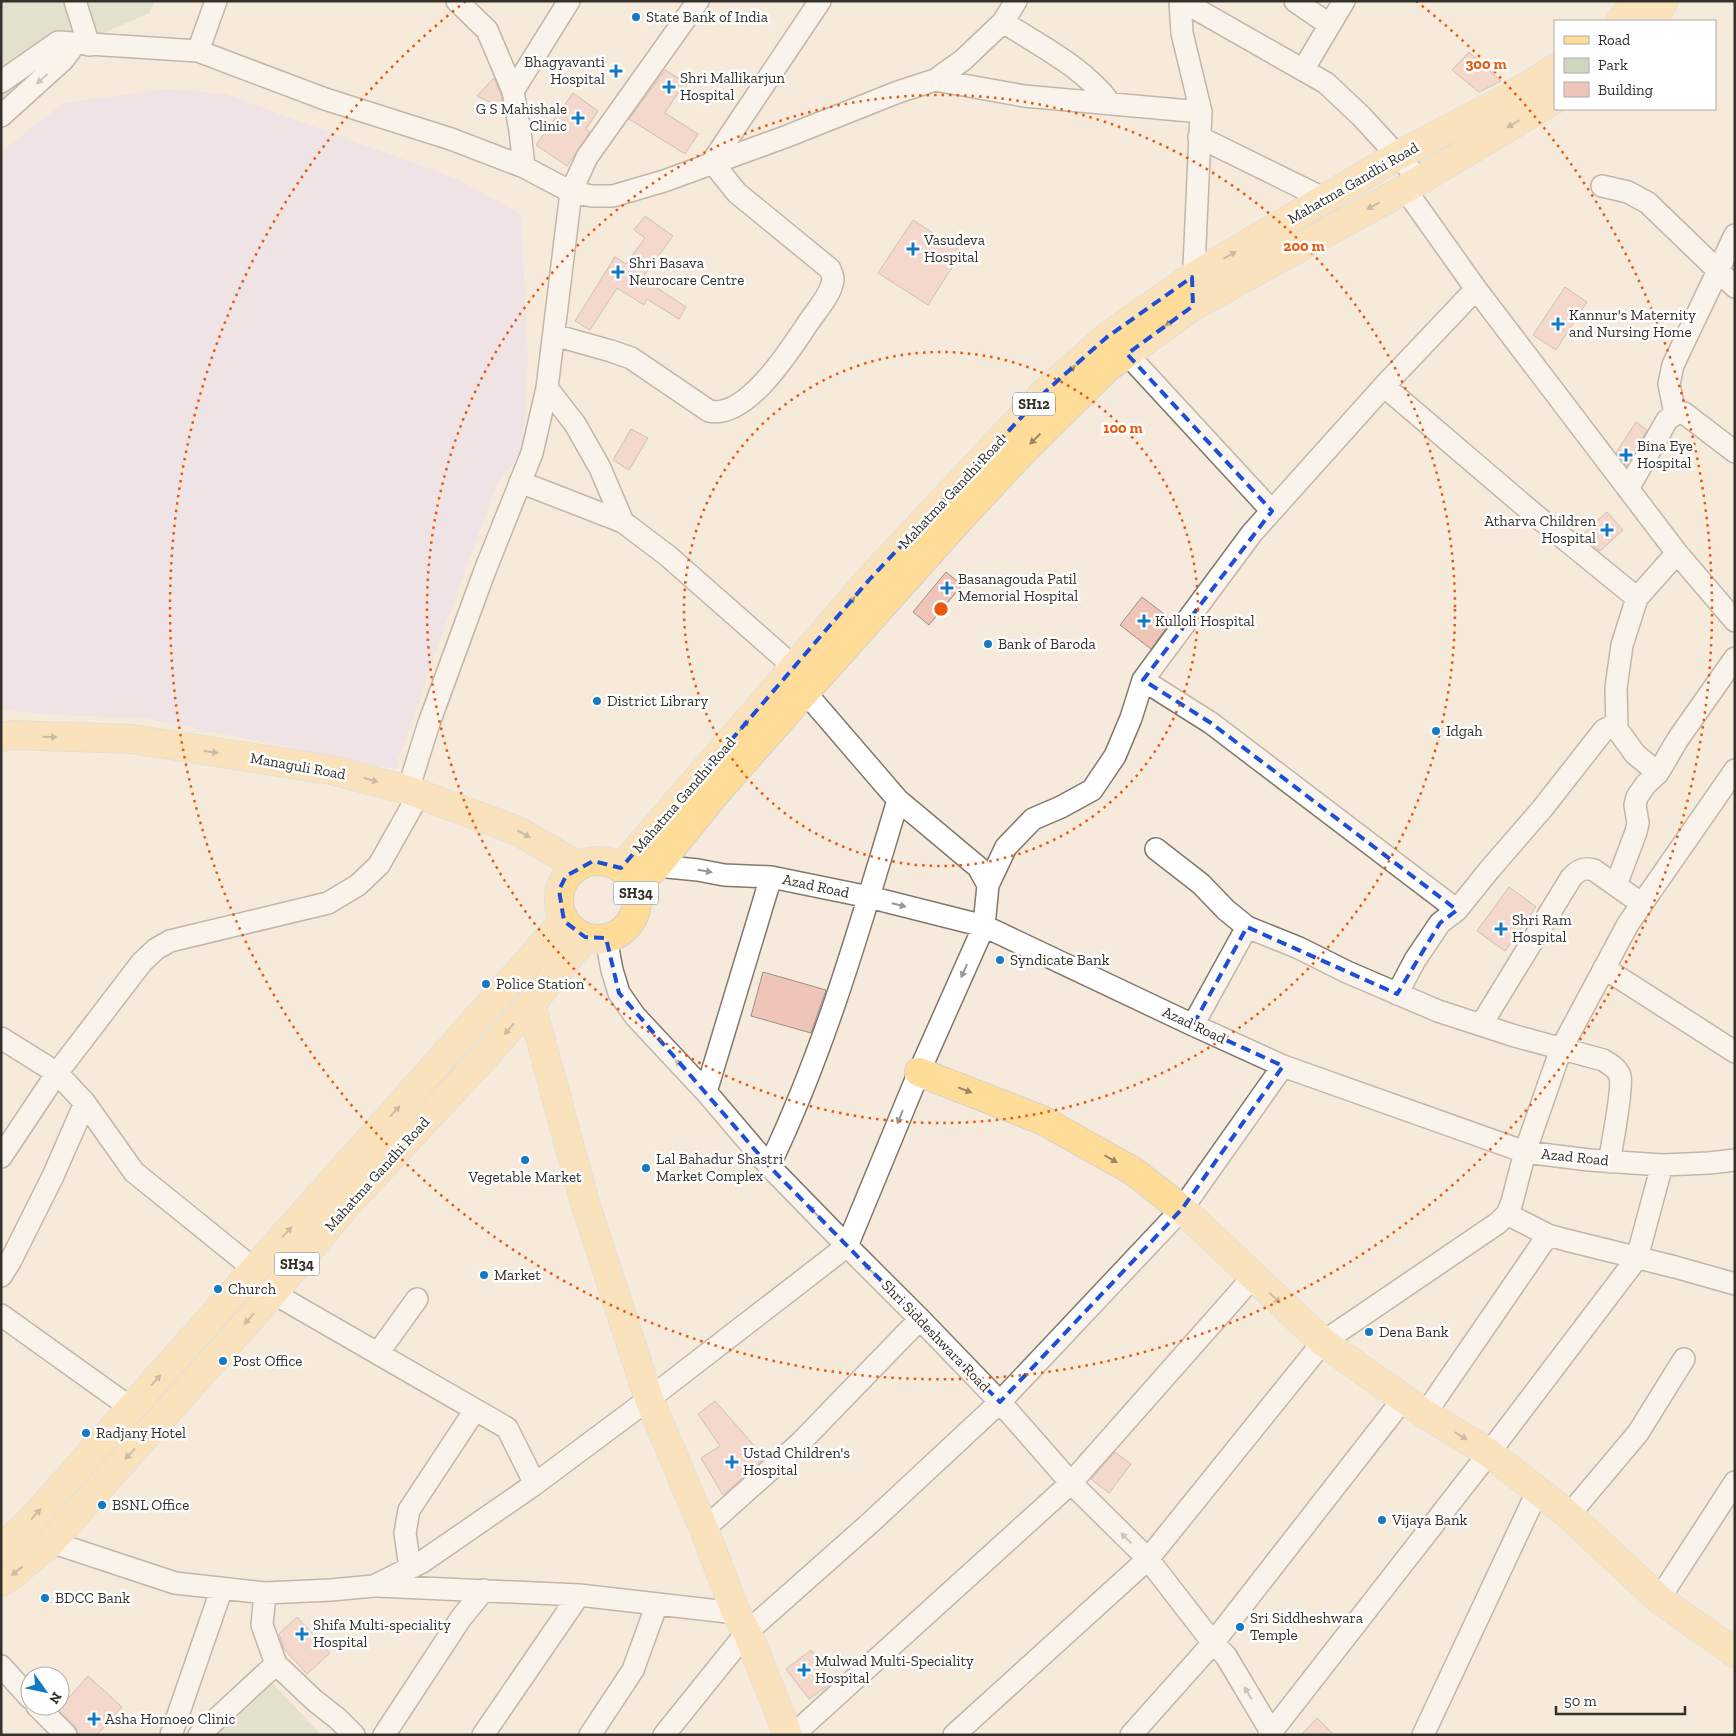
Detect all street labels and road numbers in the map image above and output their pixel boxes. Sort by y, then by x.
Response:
street label: Mahatma Gandhi Road [1284,138,1422,228]
road number: SH12 [1013,392,1055,416]
street label: Mahatma Gandhi Road [895,431,1010,552]
street label: Mahatma Gandhi Road [629,733,740,857]
street label: Managuli Road [249,749,348,783]
street label: Azad Road [781,870,852,902]
road number: SH34 [614,881,658,904]
street label: Azad Road [1159,1003,1229,1048]
street label: Mahatma Gandhi Road [321,1112,434,1235]
street label: Azad Road [1540,1145,1610,1170]
road number: SH34 [274,1252,320,1276]
street label: Shri Siddeshwara Road [878,1276,995,1396]

